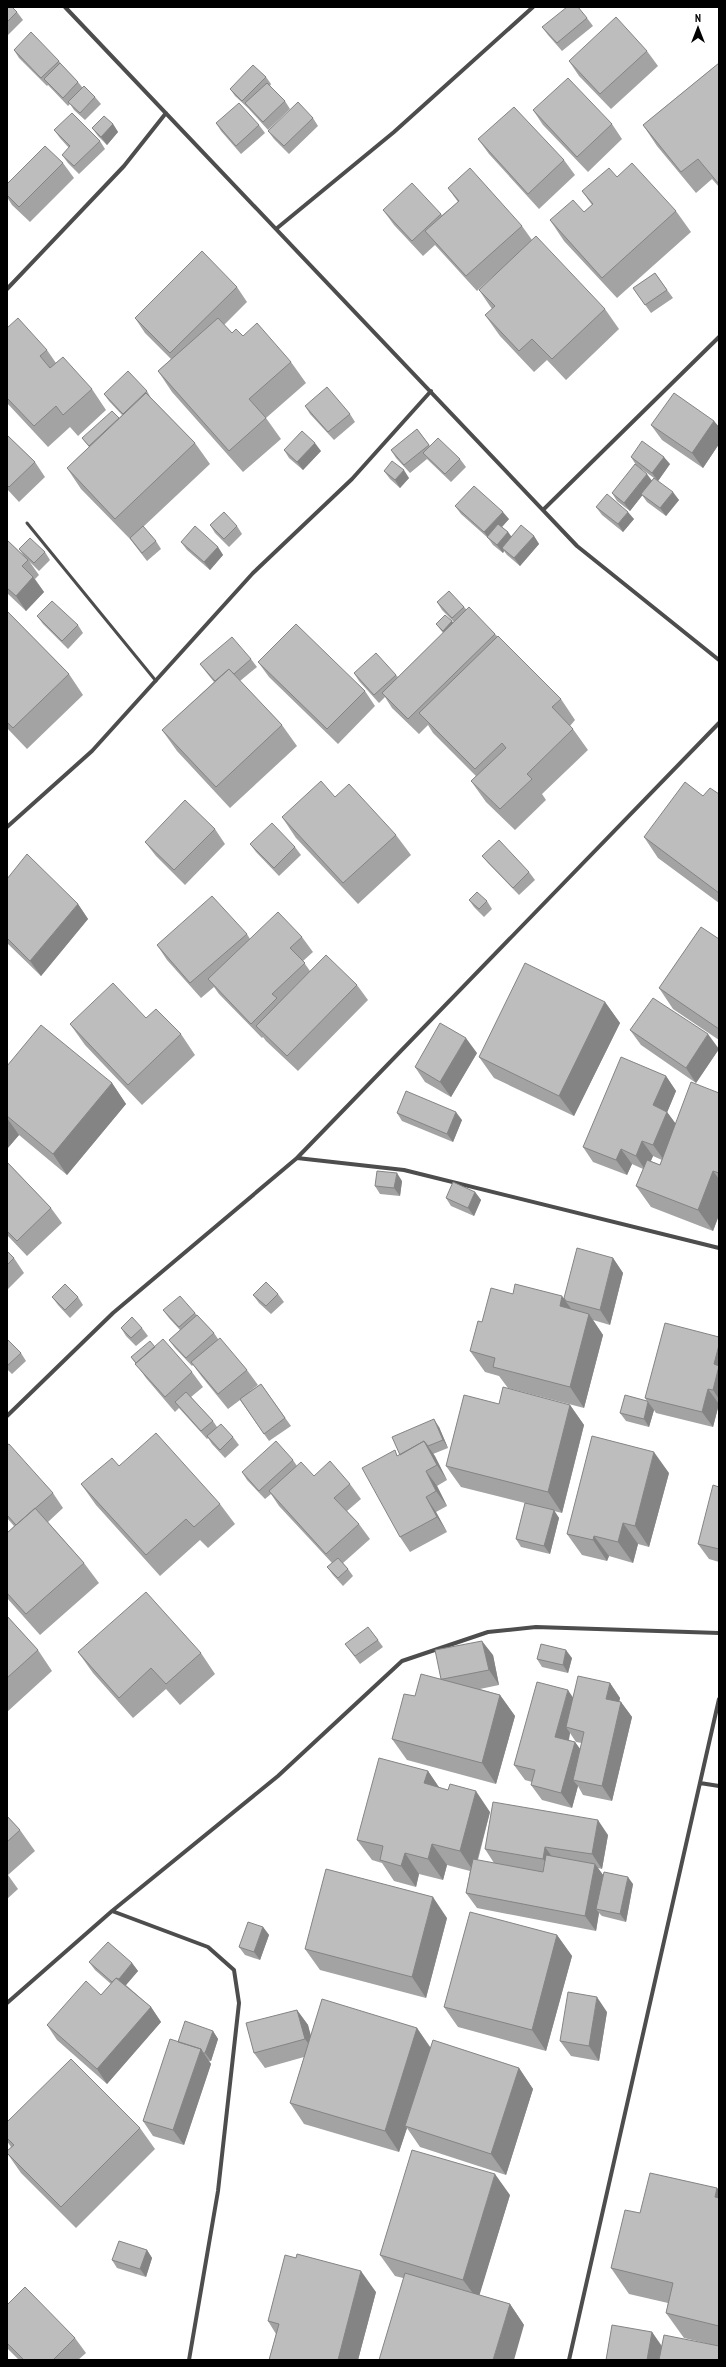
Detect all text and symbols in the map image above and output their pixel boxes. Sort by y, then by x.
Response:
north arrow [678,8,718,48]
text: N [695,11,701,25]

